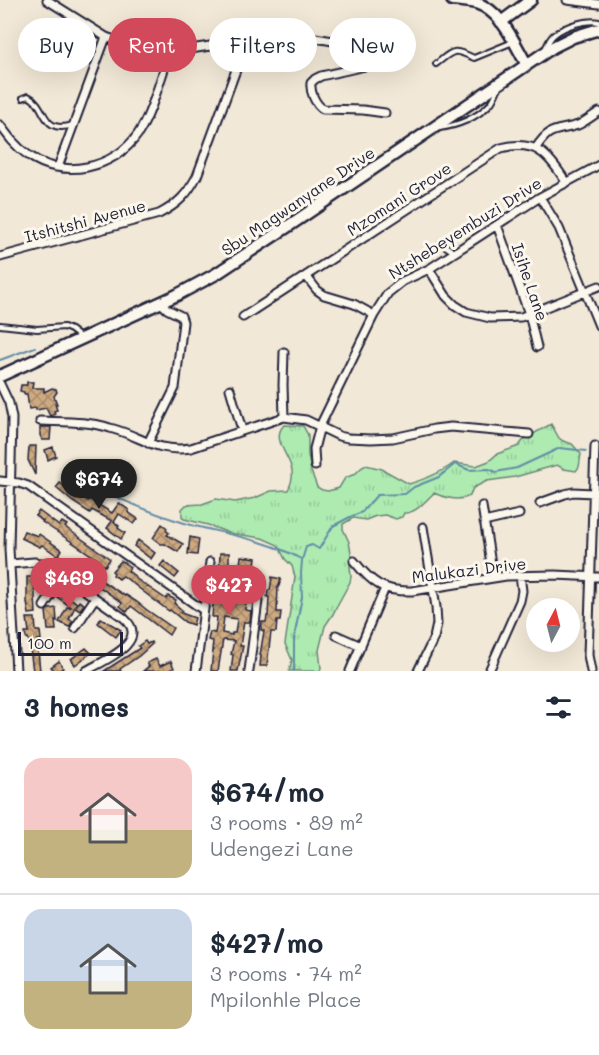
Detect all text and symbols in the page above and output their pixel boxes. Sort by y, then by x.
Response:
chip: Buy [18,18,96,72]
chip: Rent [108,18,197,72]
chip: Filters [209,18,317,72]
chip: New [329,18,416,72]
street label: Sbu Magwanyane Drive [217,141,379,260]
street label: Mzomani Grove [342,157,455,240]
street label: Ntshebeyembuzi Drive [384,172,545,283]
street label: Itshitshi Avenue [22,194,148,247]
street label: Isihe Lane [507,240,554,323]
pin: $674 [63,459,135,510]
text: $674 [75,465,123,491]
street label: Malukazi Drive [411,552,527,587]
pin: $469 [33,558,105,609]
text: $469 [44,564,94,590]
pin: $427 [193,565,265,616]
text: $427 [205,571,253,597]
north arrow [526,598,580,652]
map controls [526,598,580,652]
scale bar [18,629,123,656]
text: 100 m [27,632,72,653]
text: 3 homes [24,690,129,724]
icon: filters [542,691,575,724]
text: $674/mo [210,775,324,809]
icon: home [72,782,144,854]
text: 3 rooms · 89 m² [210,809,363,835]
text: Udengezi Lane [210,835,354,861]
text: $427/mo [210,926,323,960]
icon: home [72,933,144,1005]
text: 3 rooms · 74 m² [210,960,362,986]
text: Mpilonhle Place [210,986,361,1012]

